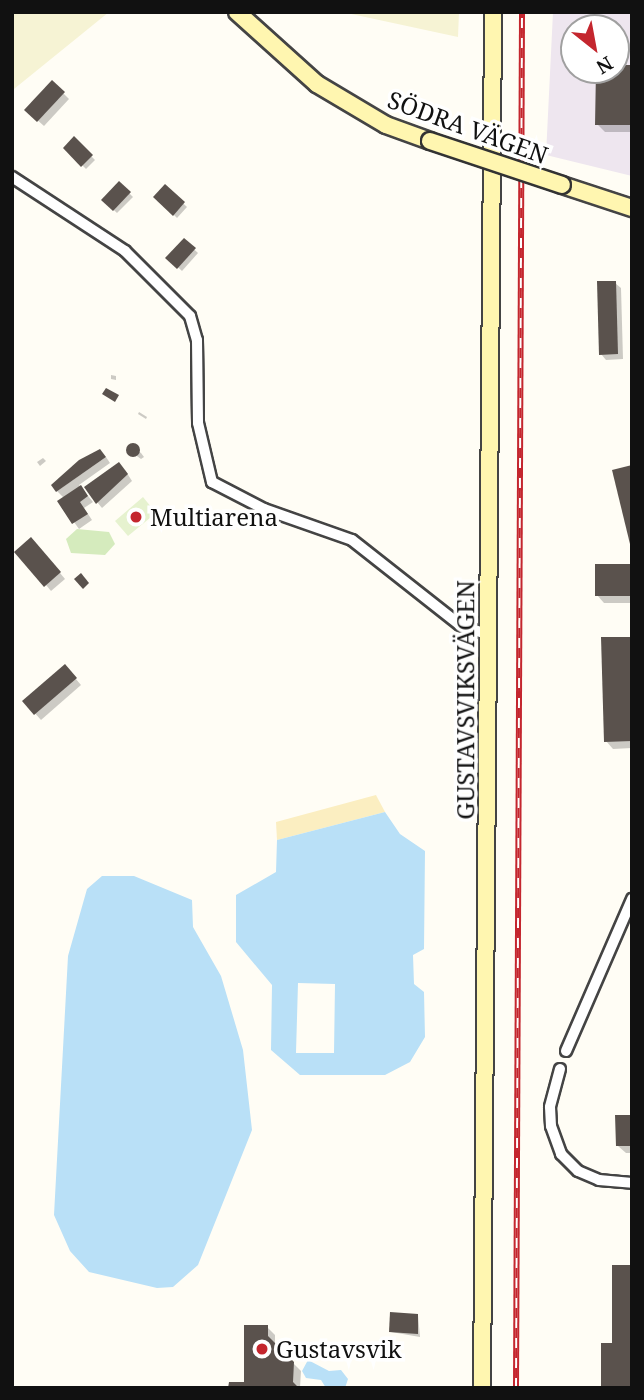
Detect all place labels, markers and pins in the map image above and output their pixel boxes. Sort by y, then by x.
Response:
place label: Multiarena [150,503,278,531]
marker: Multiarena [128,509,144,525]
place label: Gustavsvik [276,1335,401,1363]
marker: Gustavsvik [254,1341,270,1357]

